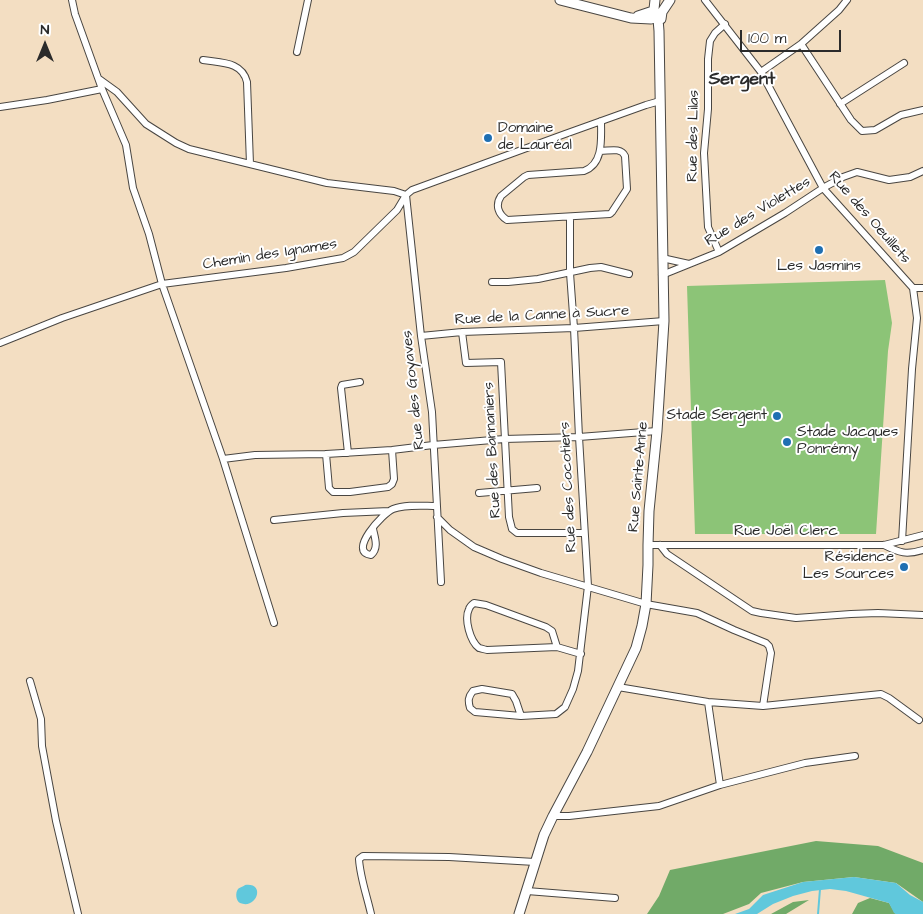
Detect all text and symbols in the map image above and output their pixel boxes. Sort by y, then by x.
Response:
north arrow [20,20,70,70]
text: N [41,20,49,40]
scale bar [743,20,844,52]
text: 100 m [748,28,787,49]
district label: Sergent [709,69,775,91]
street label: Rue des Lilas [684,90,704,182]
place label: Domaine de Lauréal [498,120,572,155]
marker: Domaine de Lauréal [482,132,494,144]
street label: Rue des Oeuillets [824,168,914,268]
street label: Rue des Violettes [702,173,814,251]
street label: Chemin des Ignames [202,236,338,274]
marker: Les Jasmins [813,244,825,256]
place label: Les Jasmins [777,258,861,276]
street label: Rue de la Canne à Sucre [454,302,630,330]
street label: Rue des Goyaves [399,329,429,451]
street label: Rue des Bannaniers [480,381,506,519]
place label: Stade Sergent [666,407,767,425]
marker: Stade Sergent [771,410,783,422]
street label: Rue des Cocotiers [557,421,581,553]
street label: Rue Sainte-Anne [625,421,653,533]
place label: Stade Jacques Ponrémy [797,424,898,459]
marker: Stade Jacques Ponrémy [781,436,793,448]
street label: Rue Joël Clerc [734,523,838,541]
place label: Résidence Les Sources [803,549,894,584]
marker: Résidence Les Sources [898,561,910,573]

